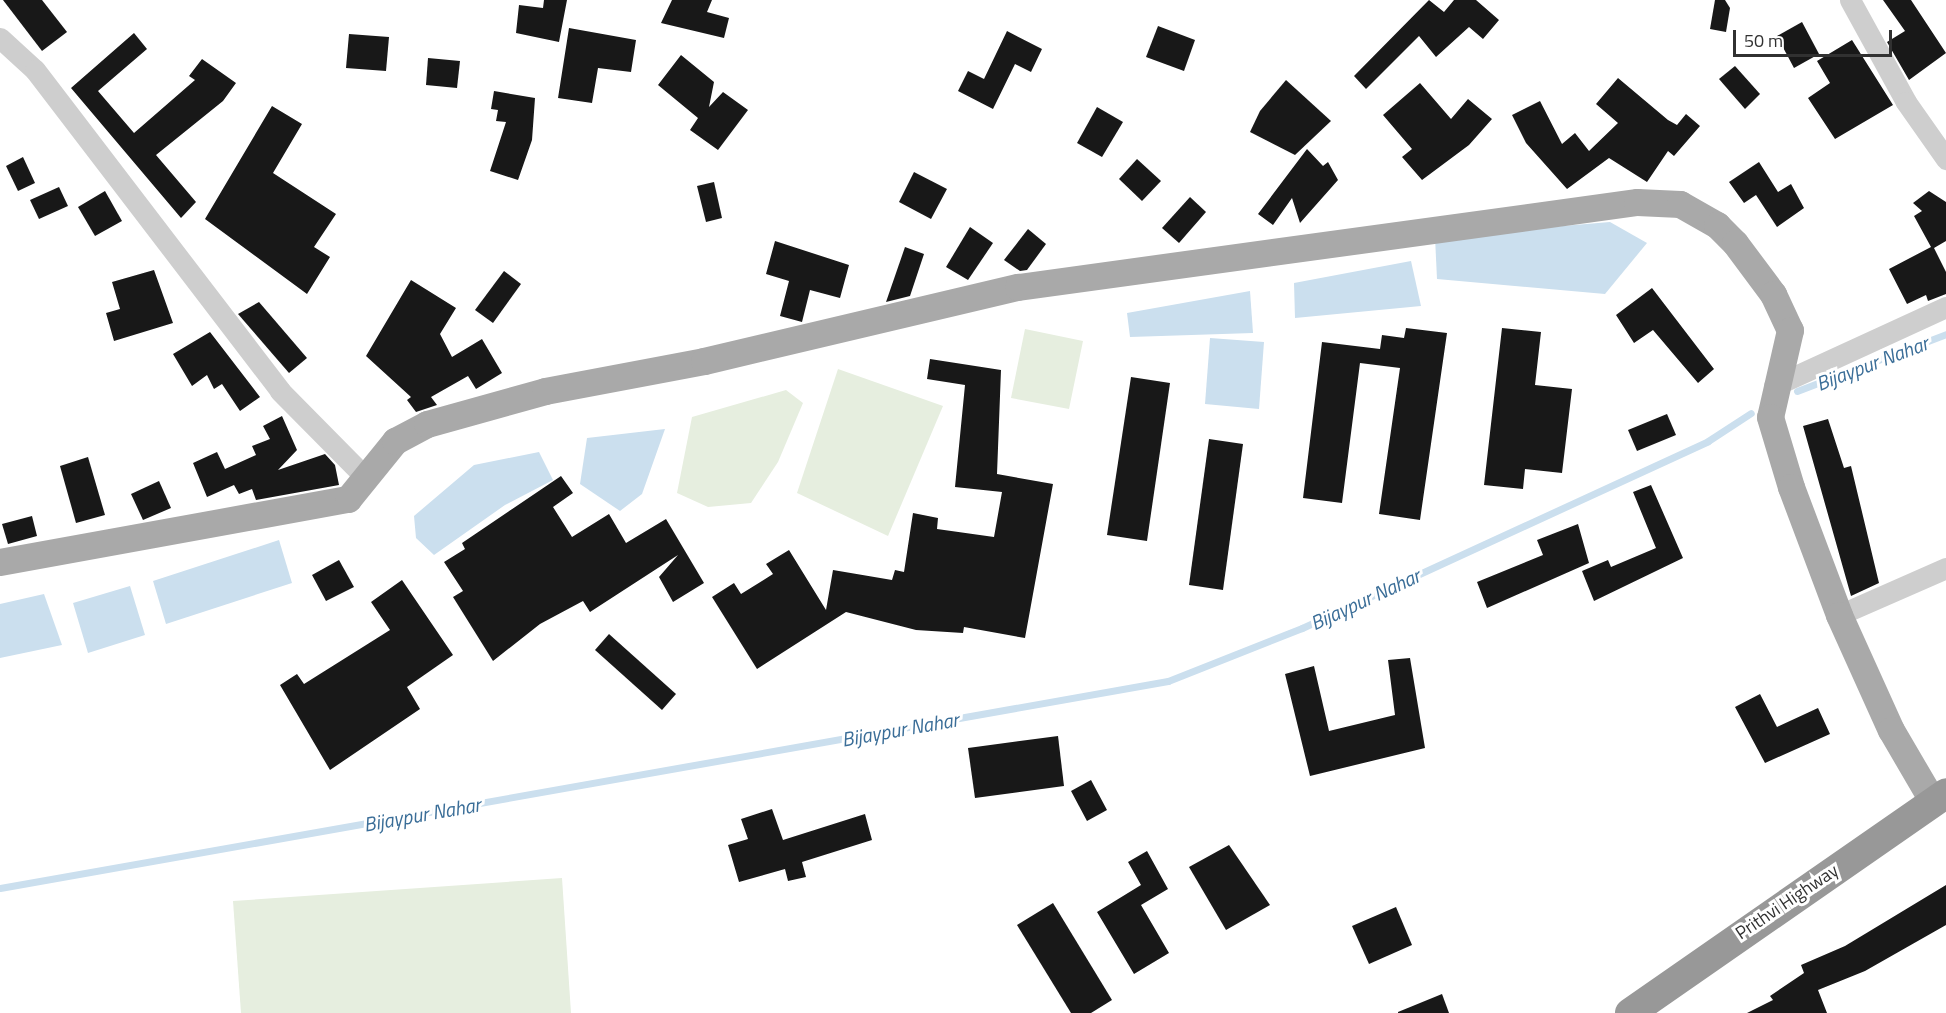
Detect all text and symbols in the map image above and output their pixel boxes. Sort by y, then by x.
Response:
scale bar [1736,18,1895,56]
text: 50 m [1744,27,1783,54]
water label: Bijaypur Nahar [1812,331,1932,395]
water label: Bijaypur Nahar [1306,563,1424,635]
water label: Bijaypur Nahar [840,707,960,751]
water label: Bijaypur Nahar [362,792,482,836]
street label: Prithvi Highway [1731,860,1843,944]

